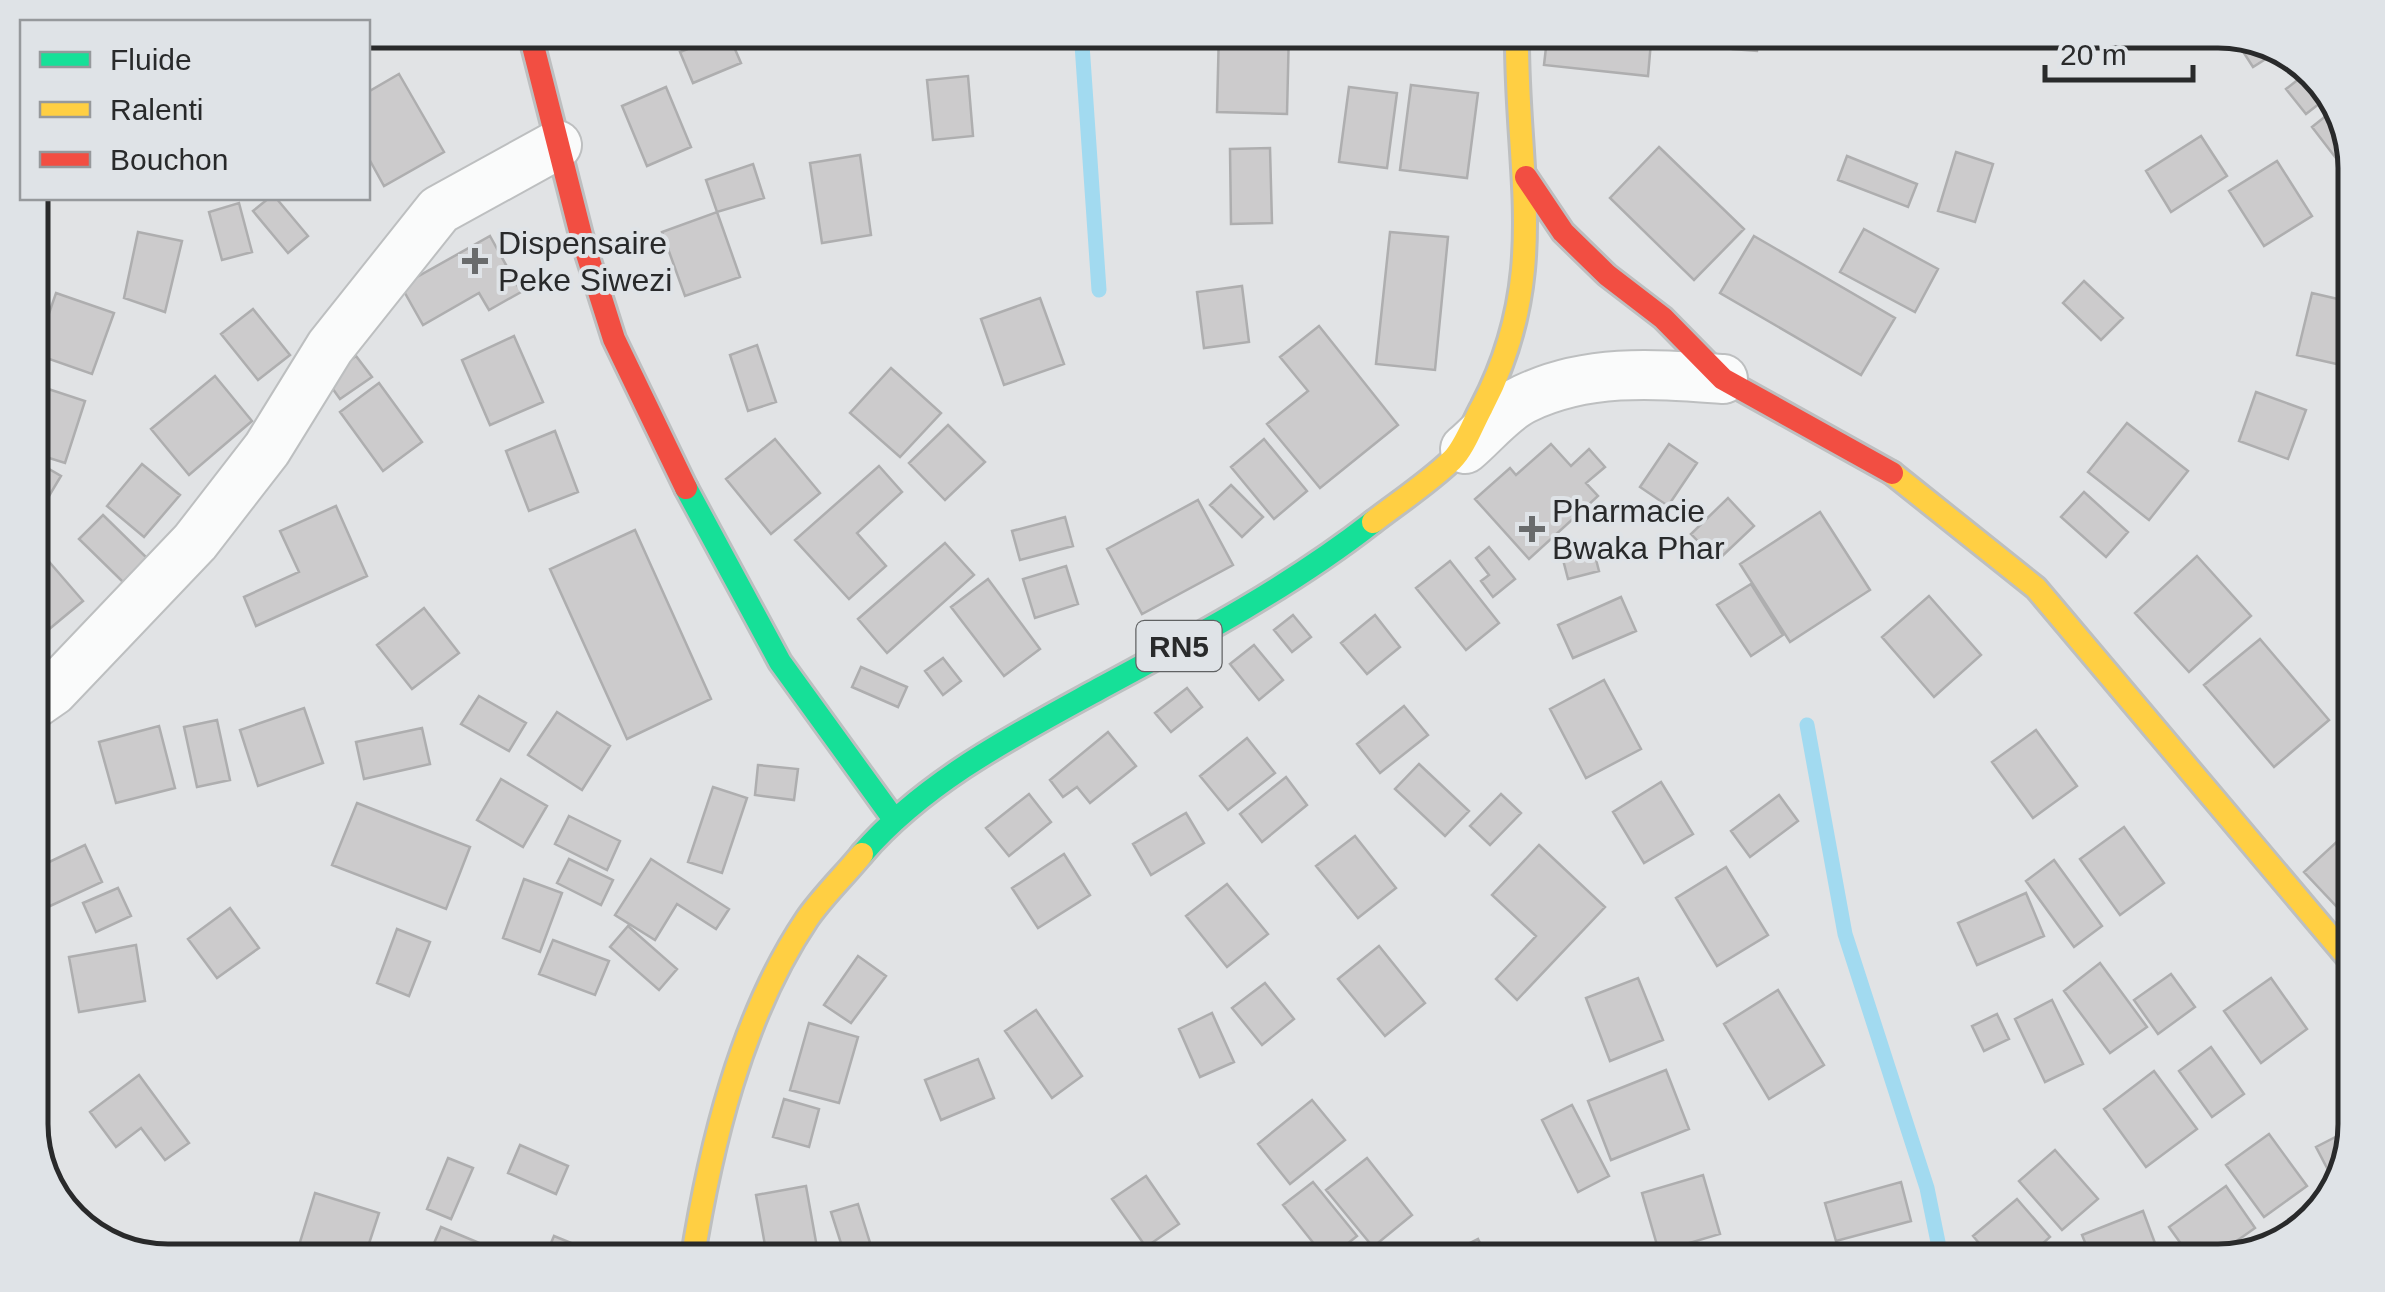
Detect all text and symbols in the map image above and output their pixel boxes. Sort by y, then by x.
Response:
legend [20,20,370,200]
scale bar [2045,20,2192,82]
text: 20 m [2060,38,2127,71]
text: Fluide [110,43,192,76]
text: Ralenti [110,93,203,126]
text: Bouchon [110,143,228,176]
place label: Dispensaire Peke Siwezi [498,225,672,298]
marker: Dispensaire Peke Siwezi [462,248,488,274]
place label: Pharmacie Bwaka Phar [1552,493,1725,566]
marker: Pharmacie Bwaka Phar [1521,518,1543,540]
road number: RN5 [1136,621,1222,671]

